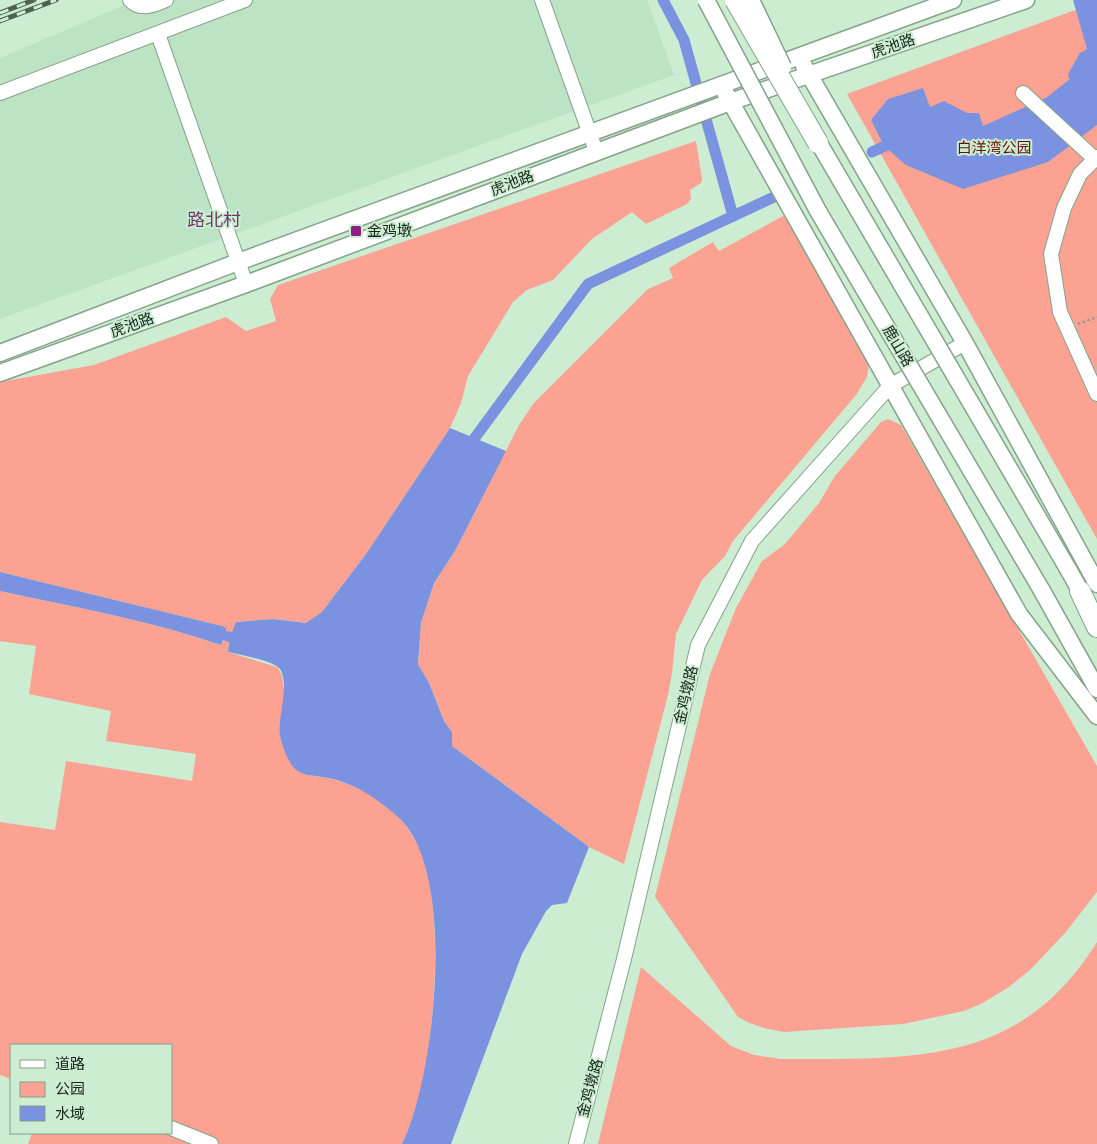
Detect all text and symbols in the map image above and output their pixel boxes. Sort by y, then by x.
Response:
street label: 虎池路 [869,30,917,62]
park label: 白洋湾公园 [956,139,1032,157]
street label: 虎池路 [488,167,536,199]
district label: 路北村 [187,209,241,231]
place label: 金鸡墩 [367,222,412,240]
marker: 金鸡墩 [349,224,363,238]
street label: 虎池路 [108,309,156,341]
street label: 鹿山路 [879,322,917,370]
street label: 金鸡墩路 [670,664,702,726]
legend [10,1044,172,1134]
text: 道路 [55,1055,85,1073]
street label: 金鸡墩路 [574,1057,606,1119]
text: 公园 [55,1080,85,1098]
text: 水域 [55,1105,85,1123]

